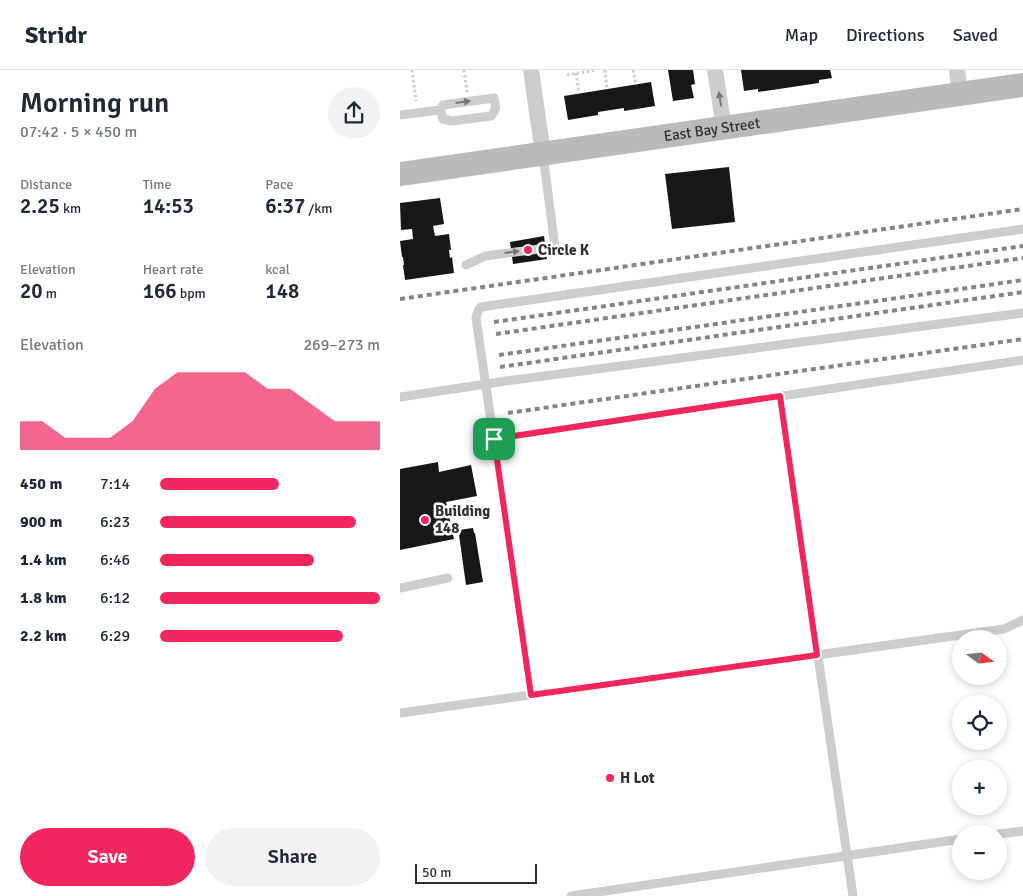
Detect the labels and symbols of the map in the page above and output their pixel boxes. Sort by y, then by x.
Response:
one-way arrow [715,91,723,107]
one-way arrow [455,98,471,106]
street label: East Bay Street [663,114,761,145]
place label: Circle K [538,241,590,259]
marker: Circle K [522,244,534,256]
one-way arrow [505,248,521,256]
pin [473,418,515,460]
place label: Building 148 [435,502,490,537]
marker: Building 148 [419,514,431,526]
north arrow [952,630,1008,685]
place label: H Lot [620,769,655,787]
marker: H Lot [604,772,616,784]
scale bar [415,861,538,884]

